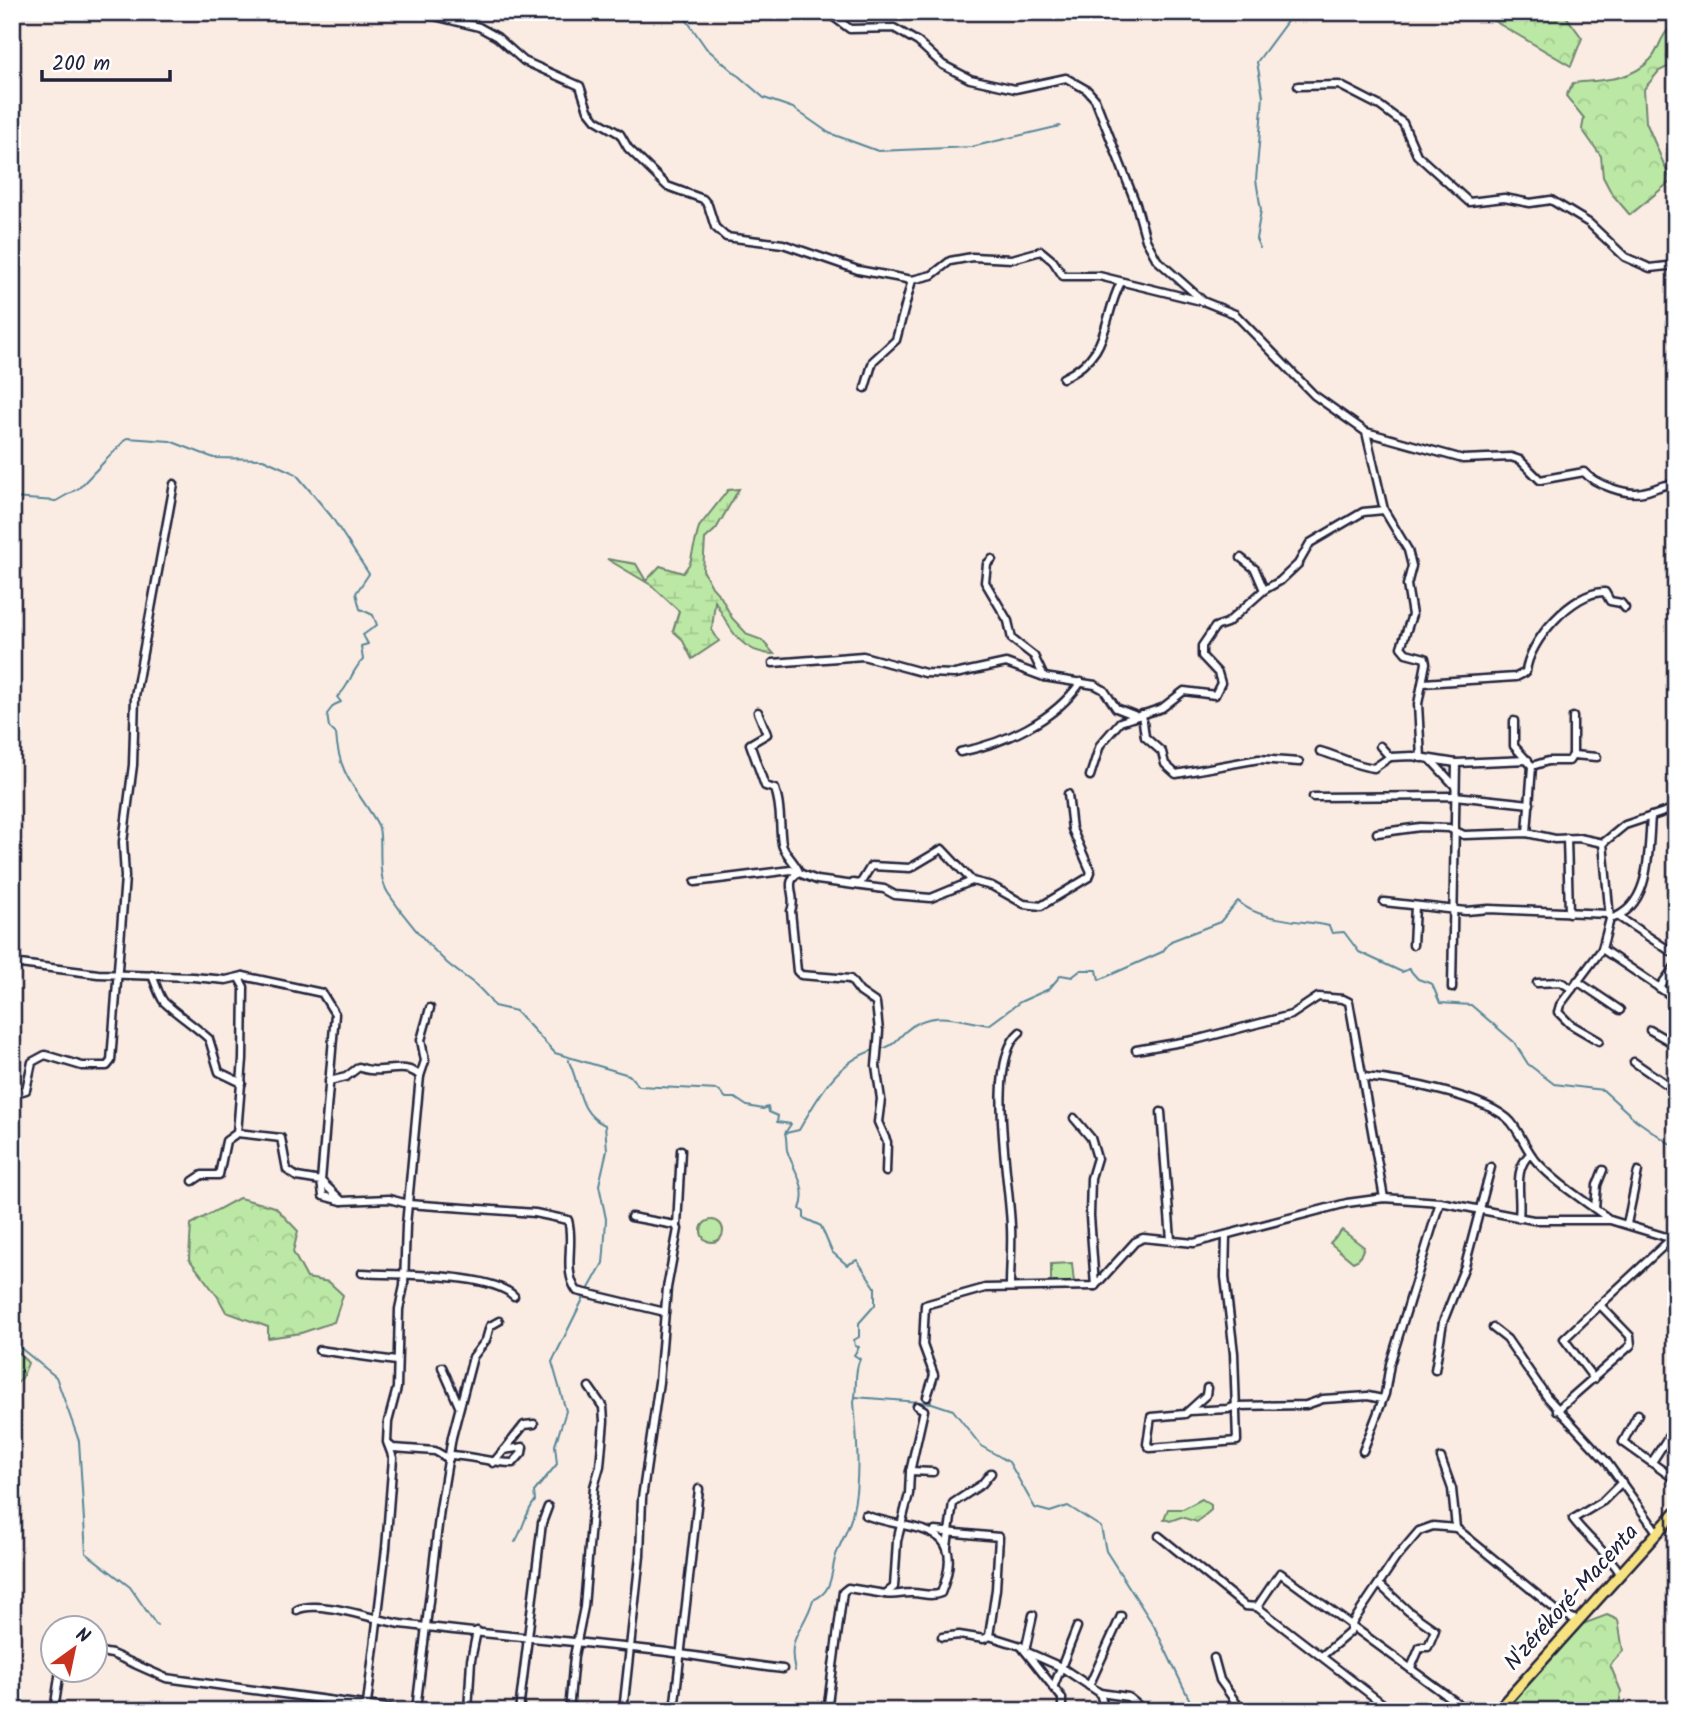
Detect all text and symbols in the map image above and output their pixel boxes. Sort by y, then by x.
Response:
scale bar [42,38,170,82]
text: 200 m [52,48,110,81]
street label: N'zérékoré-Macenta [1496,1516,1648,1680]
north arrow [38,1614,108,1684]
text: N [69,1621,95,1652]

